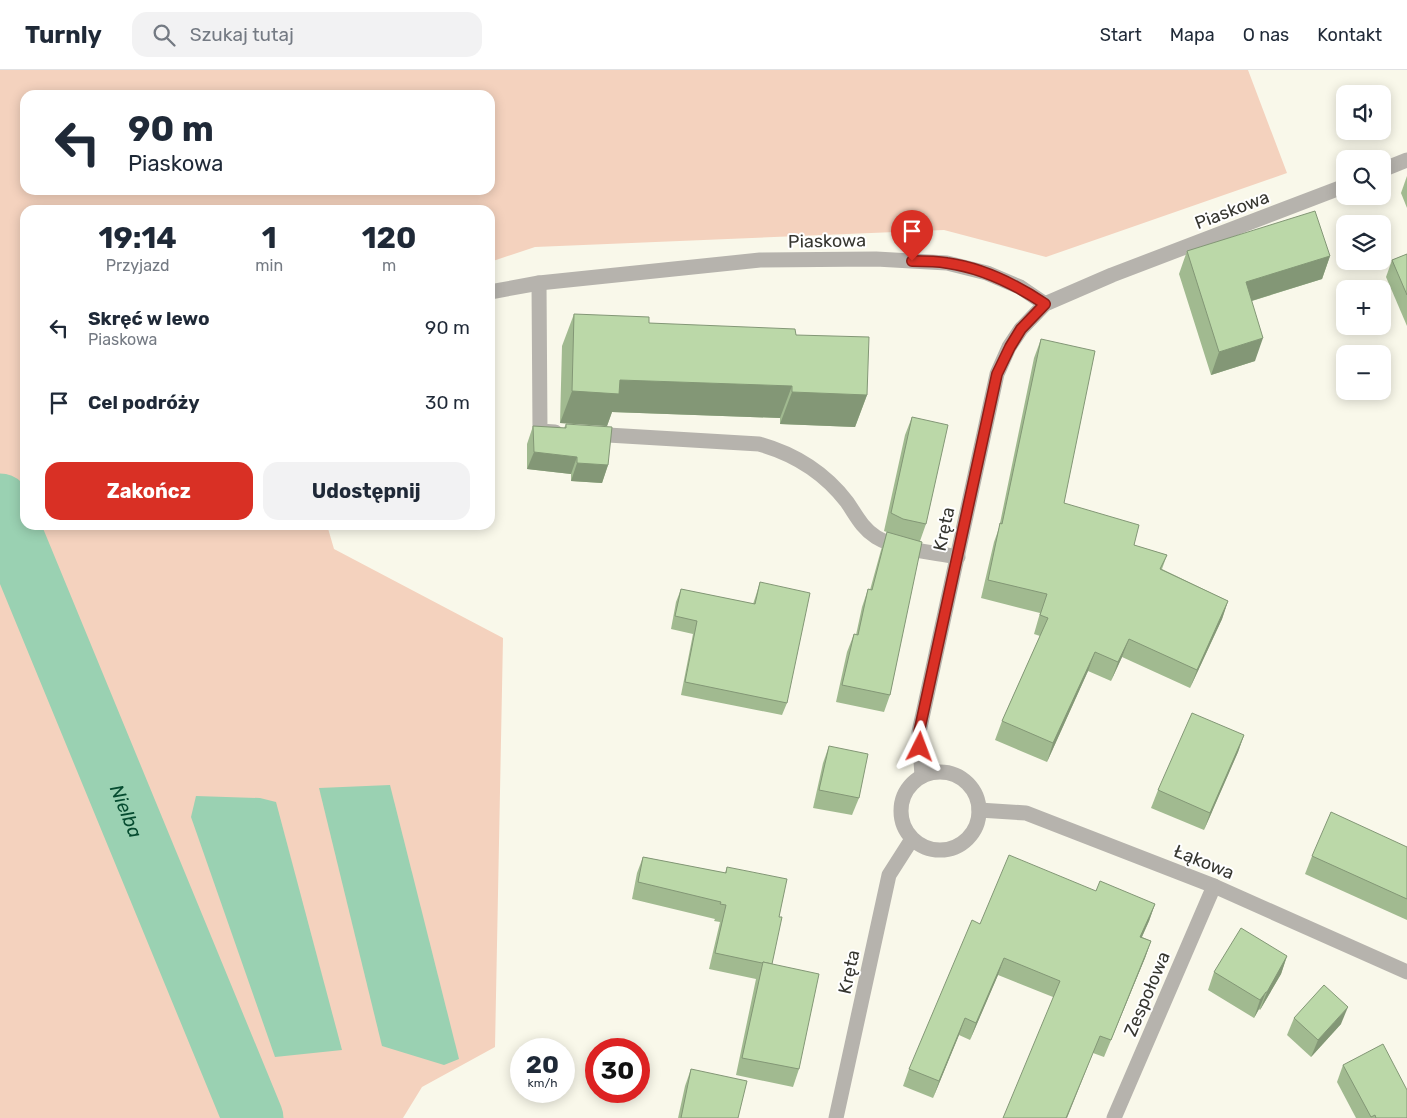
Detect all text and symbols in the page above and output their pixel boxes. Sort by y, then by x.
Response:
search box [132,12,482,57]
text: Turnly [25,21,102,49]
icon: search [150,21,178,49]
text: Szukaj tutaj [190,23,294,46]
text: Start [1100,24,1142,46]
text: Mapa [1170,24,1215,46]
text: O nas [1243,24,1289,46]
text: Kontakt [1317,24,1382,46]
map controls [1336,85,1391,400]
button: sound [1336,85,1391,140]
text: 90 m [128,108,214,150]
icon: left [45,110,110,175]
text: Piaskowa [128,150,223,177]
button: search [1336,150,1391,205]
street label: Piaskowa [1192,186,1272,234]
pin [891,210,933,261]
button: layers [1336,215,1391,270]
icon: arrive [898,217,926,245]
text: 19:14 [99,220,177,256]
text: 1 [262,220,277,256]
text: 120 [362,220,416,256]
street label: Piaskowa [788,229,866,253]
text: Przyjazd [106,256,170,275]
text: min [255,256,283,275]
text: m [382,256,396,275]
button: + [1336,280,1391,335]
text: Skręć w lewo [88,307,210,330]
icon: left [45,314,73,342]
text: 90 m [425,316,470,339]
text: Piaskowa [88,330,157,349]
button: − [1336,345,1391,400]
icon: arrive [45,389,73,417]
text: Cel podróży [88,391,200,414]
text: 30 m [425,391,470,414]
button: Zakończ [45,462,253,520]
button: Udostępnij [263,462,470,520]
street label: Kręta [929,505,959,553]
position arrow [893,720,945,772]
water label: Nielba [105,781,148,841]
street label: Łąkowa [1171,840,1237,884]
street label: Kręta [834,948,864,996]
street label: Zespołowa [1119,948,1175,1040]
speed limit sign: 30 [585,1038,650,1103]
text: 20 [526,1050,559,1079]
text: km/h [528,1076,557,1090]

